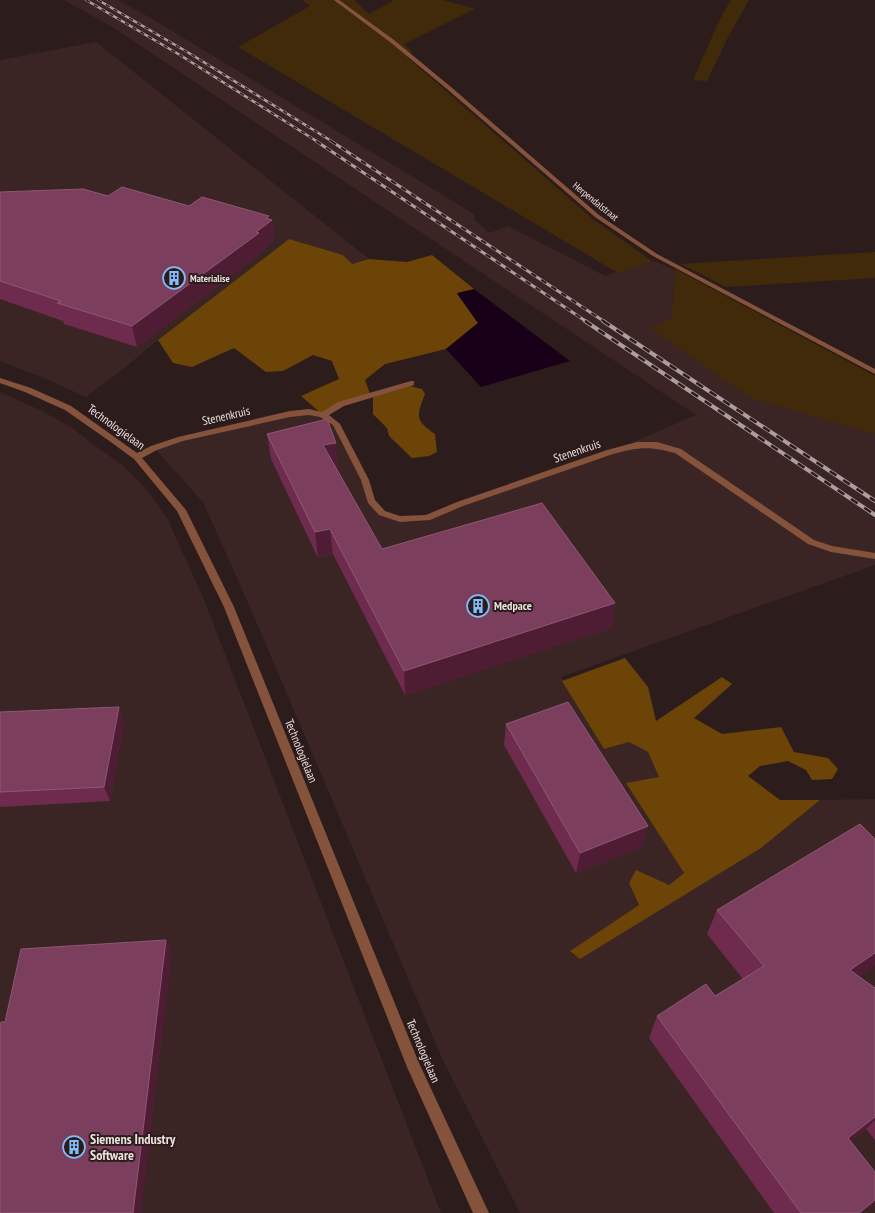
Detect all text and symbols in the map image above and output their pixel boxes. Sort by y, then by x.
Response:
street label: Herpendalstraat [570,179,621,224]
building icon: Materialise [161,265,187,291]
place label: Materialise [190,272,230,285]
street label: Technologielaan [85,401,148,452]
street label: Stenenkruis [201,403,251,428]
street label: Stenenkruis [551,436,602,466]
building icon: Medpace [465,593,491,619]
place label: Medpace [494,598,532,613]
street label: Technologielaan [282,717,321,785]
street label: Technologielaan [403,1017,444,1085]
place label: Siemens Industry Software [90,1130,176,1164]
building icon: Siemens Industry Software [61,1134,87,1160]

